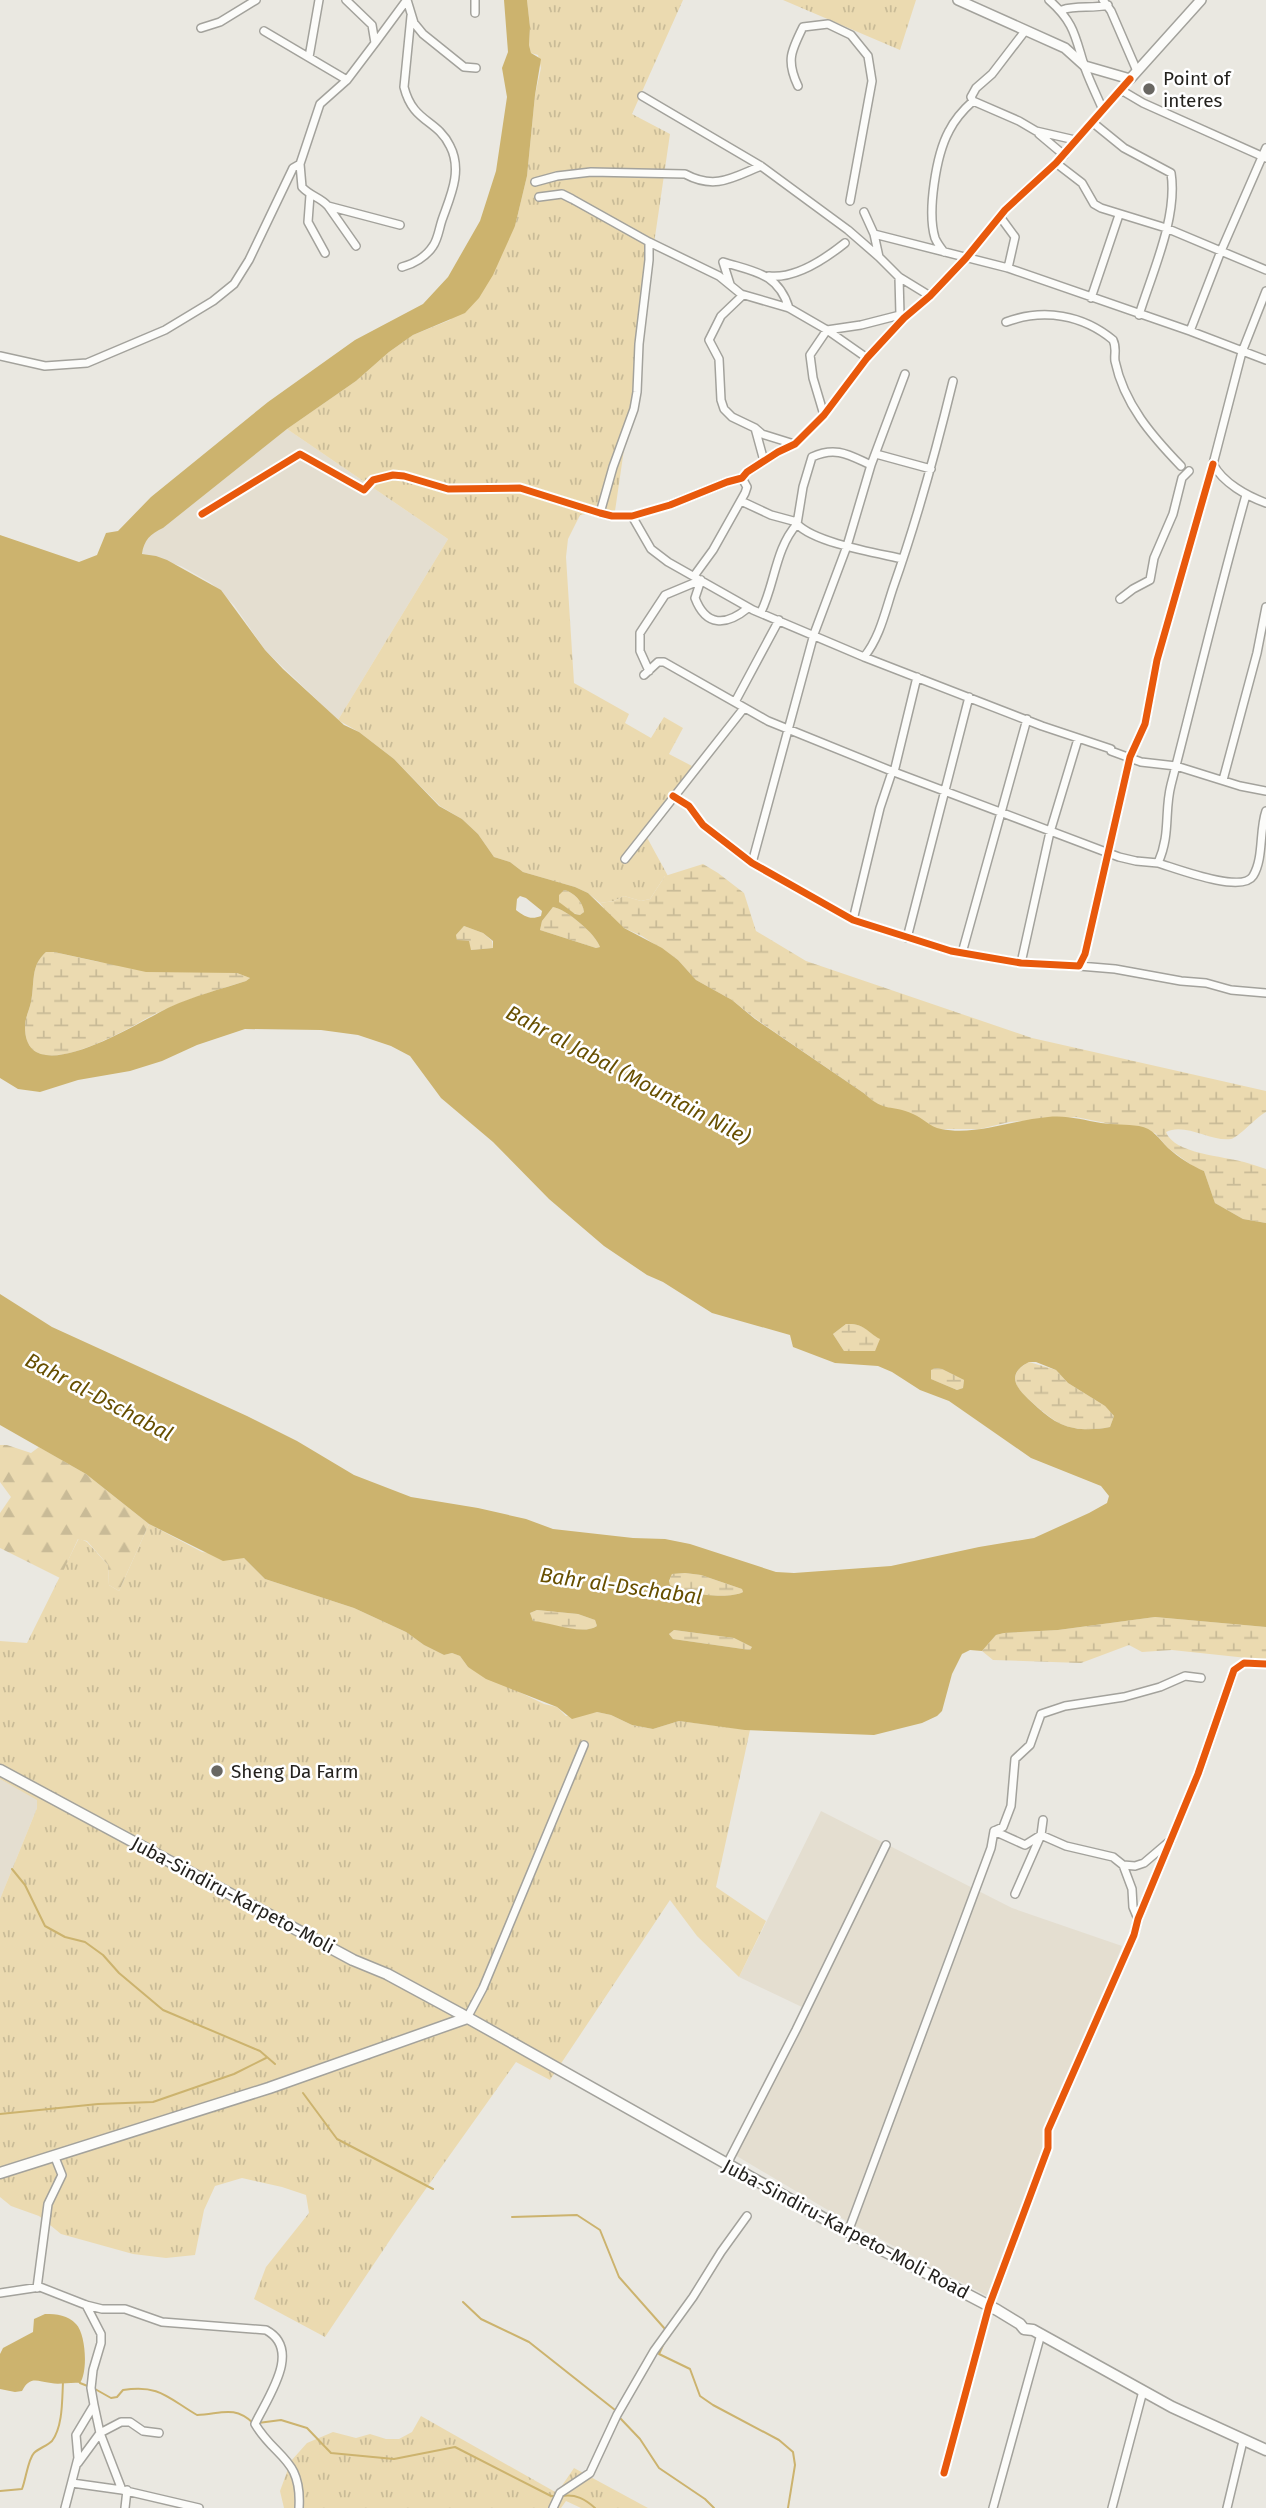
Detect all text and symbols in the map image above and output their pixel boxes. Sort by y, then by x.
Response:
place label: Point of interes [1163,67,1232,112]
marker: Point of interes [1141,81,1157,97]
water label: Bahr al Jabal (Mountain Nile) [501,999,755,1151]
water label: Bahr al-Dschabal [21,1347,177,1447]
water label: Bahr al-Dschabal [538,1562,704,1610]
place label: Sheng Da Farm [231,1760,358,1783]
marker: Sheng Da Farm [209,1763,225,1779]
street label: Juba-Sindiru-Karpeto-Moli [127,1832,339,1958]
street label: Juba-Sindiru-Karpeto-Moli Road [719,2154,973,2304]

